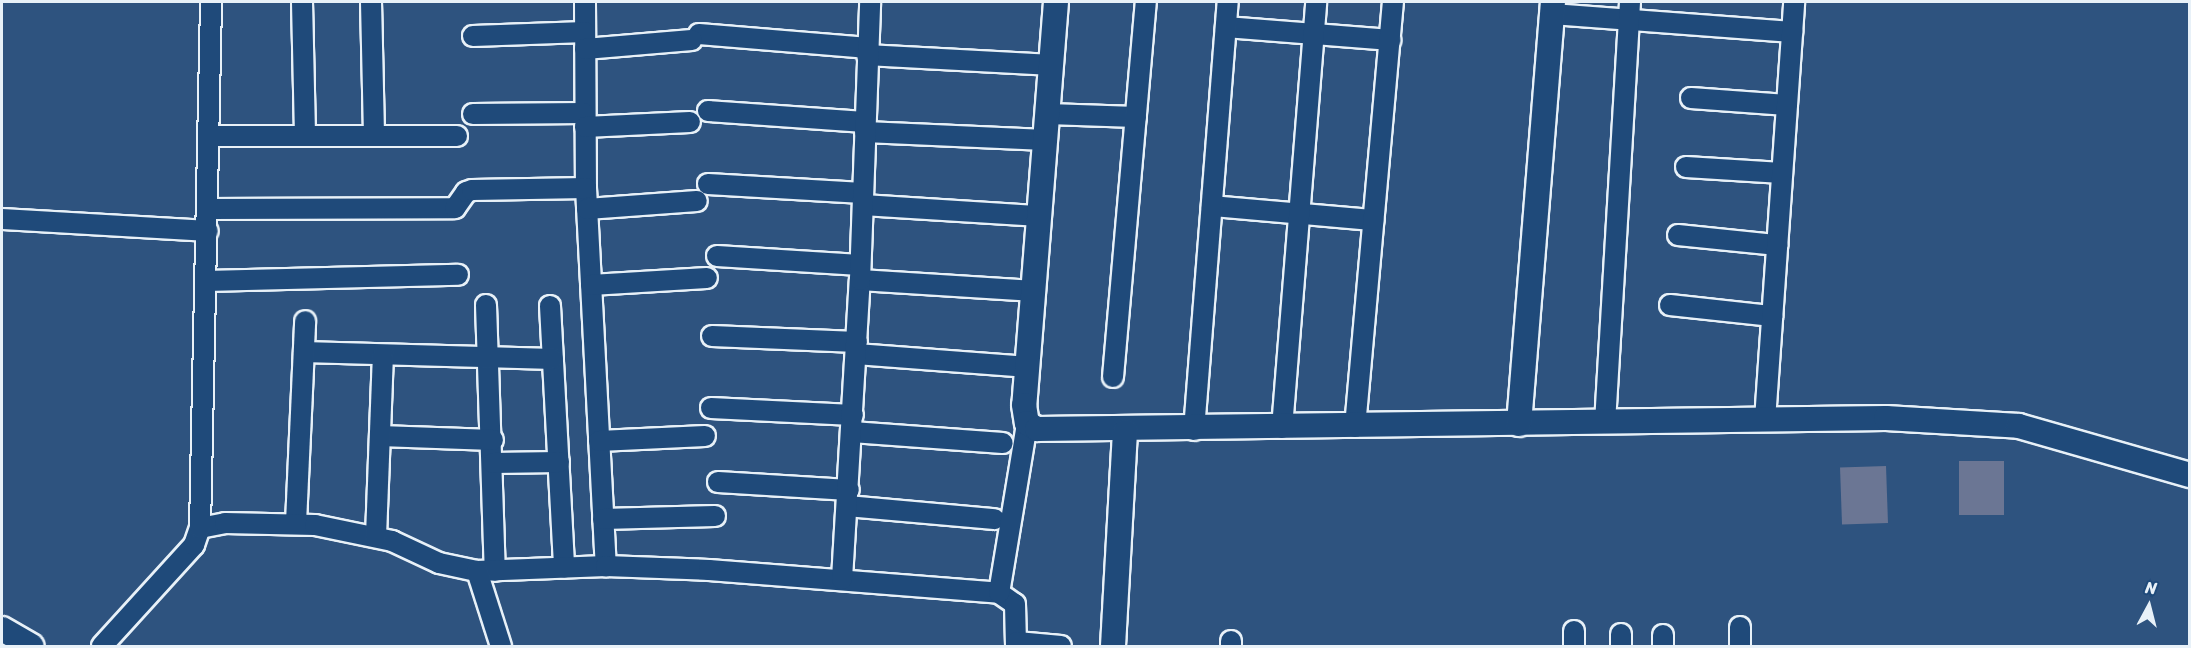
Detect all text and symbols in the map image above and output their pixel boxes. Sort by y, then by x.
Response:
text: N [2144,573,2159,603]
north arrow [2119,576,2179,636]

